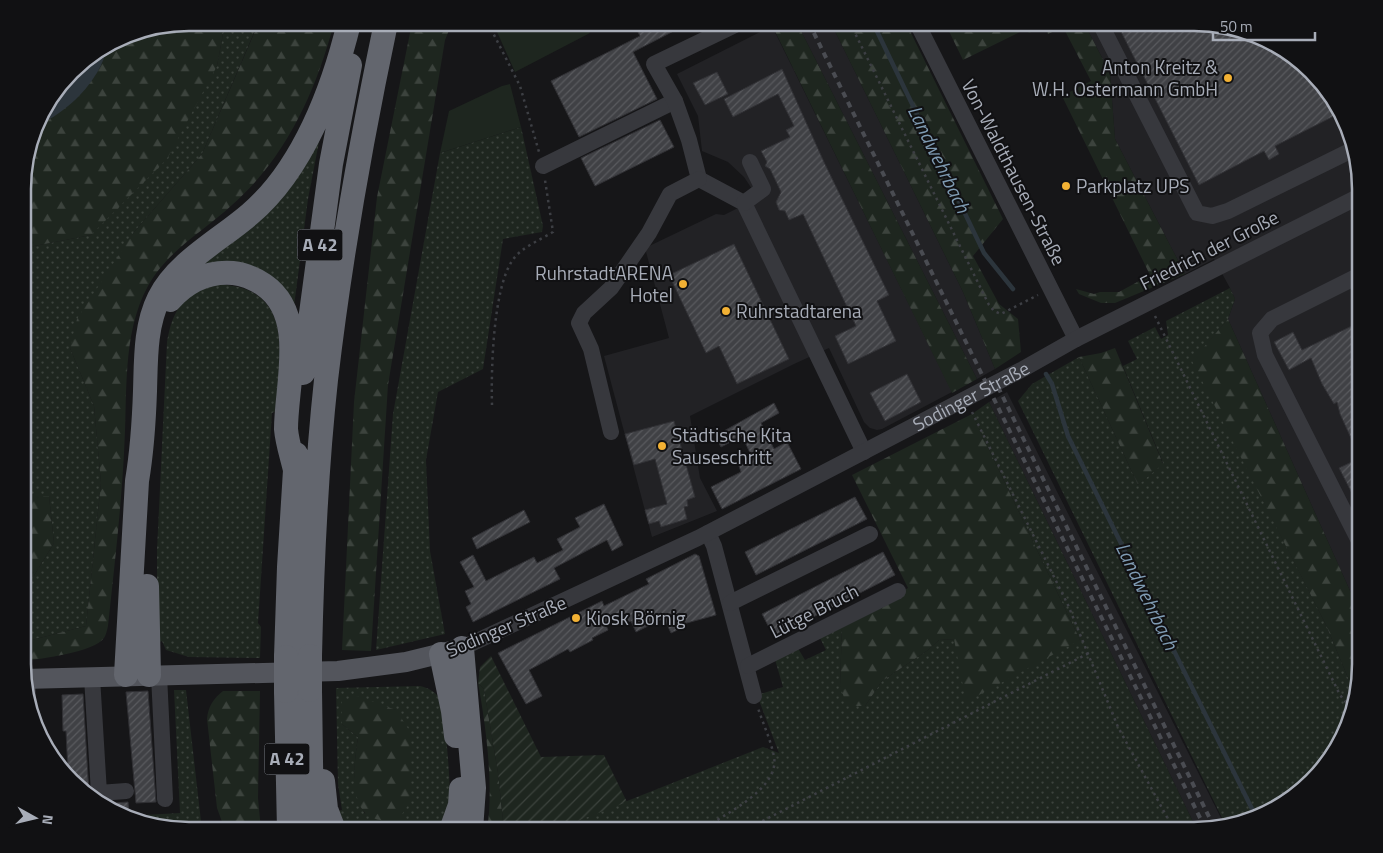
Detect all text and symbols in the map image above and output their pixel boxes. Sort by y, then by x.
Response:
scale bar [1213,10,1316,42]
text: 50 m [1220,15,1253,38]
place label: Anton Kreitz & W.H. Ostermann GmbH [1032,52,1218,103]
marker: Anton Kreitz & W.H. Ostermann GmbH [1222,72,1234,84]
street label: Von-Waldthausen-Straße [955,74,1074,270]
water label: Landwehrbach [900,100,979,219]
place label: Parkplatz UPS [1076,171,1190,200]
marker: Parkplatz UPS [1060,180,1072,192]
street label: Friedrich der Große [1134,202,1283,297]
road number: A 42 [298,230,342,260]
place label: RuhrstadtARENA Hotel [535,258,673,309]
marker: RuhrstadtARENA Hotel [677,278,689,290]
place label: Ruhrstadtarena [736,296,862,325]
marker: Ruhrstadtarena [720,305,732,317]
street label: Sodinger Straße [907,353,1035,438]
place label: Städtische Kita Sauseschritt [672,420,792,471]
marker: Städtische Kita Sauseschritt [656,440,668,452]
water label: Landwehrbach [1108,537,1187,656]
street label: Lütge Bruch [764,576,863,645]
street label: Sodinger Straße [441,587,571,664]
place label: Kiosk Börnig [586,603,686,632]
marker: Kiosk Börnig [570,612,582,624]
road number: A 42 [264,744,310,774]
north arrow [10,793,60,843]
text: N [37,814,59,826]

